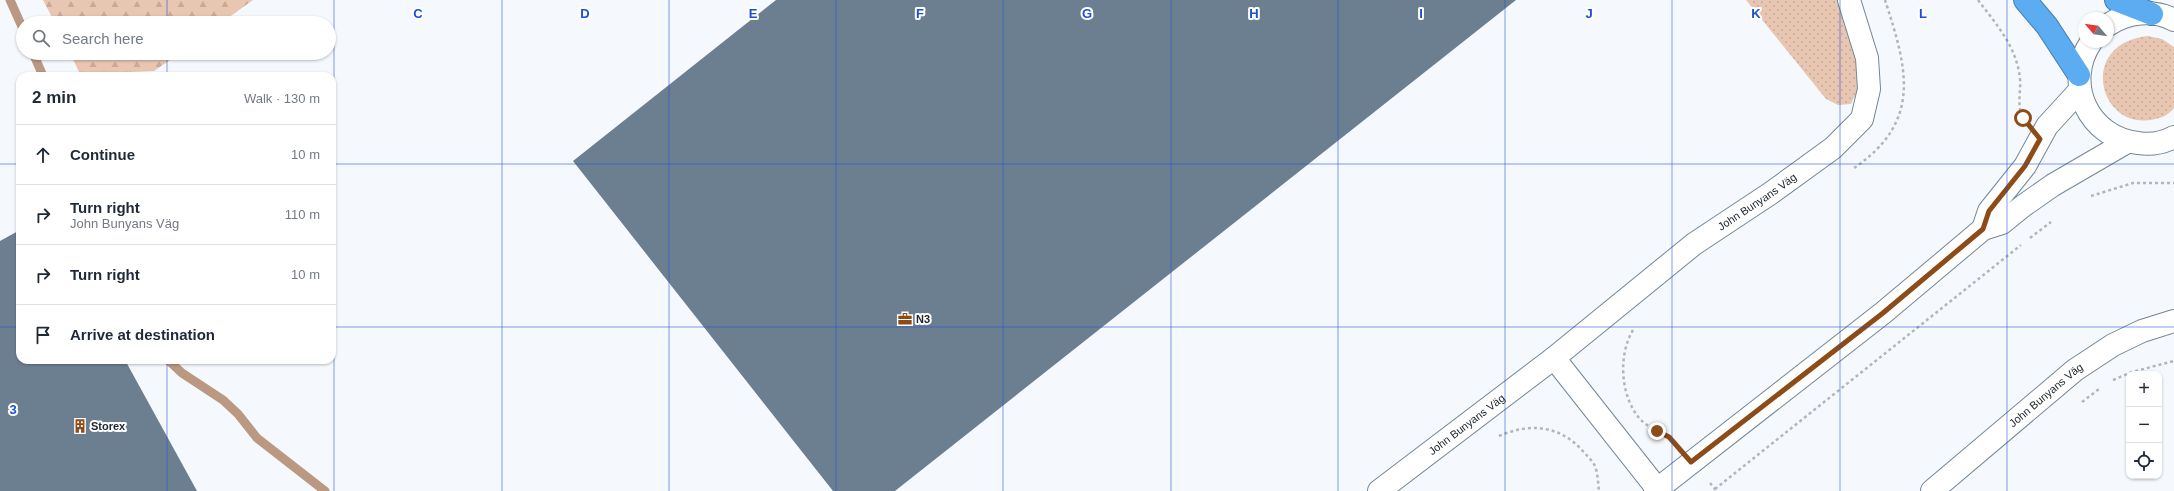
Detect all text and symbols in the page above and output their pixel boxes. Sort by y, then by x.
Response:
text: C [413,6,423,21]
text: D [580,6,590,21]
text: E [749,6,758,21]
text: F [916,6,924,21]
text: G [1082,6,1092,21]
text: H [1249,6,1259,21]
text: I [1419,6,1423,21]
text: J [1585,6,1593,21]
text: K [1751,6,1761,21]
text: L [1919,6,1927,21]
north arrow [2078,12,2114,48]
search box [16,16,336,60]
icon: search [30,27,52,49]
text: Search here [62,30,144,47]
text: 2 min [32,88,76,107]
text: Walk · 130 m [244,91,320,106]
route start [2014,109,2032,127]
icon: ahead [32,144,54,166]
text: Continue [70,146,135,163]
text: 10 m [291,147,320,162]
street label: John Bunyans Väg [1716,171,1799,233]
text: Turn right [70,199,140,216]
icon: right [32,204,54,226]
text: 110 m [285,207,320,222]
text: John Bunyans Väg [70,216,179,231]
icon: right [32,264,54,286]
text: Turn right [70,266,140,283]
text: 10 m [291,267,320,282]
office icon: N3 [897,311,913,327]
place label: N3 [916,313,930,325]
icon: arrive [32,324,54,346]
text: Arrive at destination [70,326,215,343]
street label: John Bunyans Väg [2007,361,2085,429]
map controls [2126,371,2162,479]
button: + [2126,371,2162,407]
street label: John Bunyans Väg [1426,392,1507,457]
text: 3 [9,402,17,417]
button: − [2126,407,2162,443]
building icon: Storex [72,418,88,434]
place label: Storex [91,420,126,432]
route end [1648,422,1666,440]
button: locate [2126,443,2162,479]

